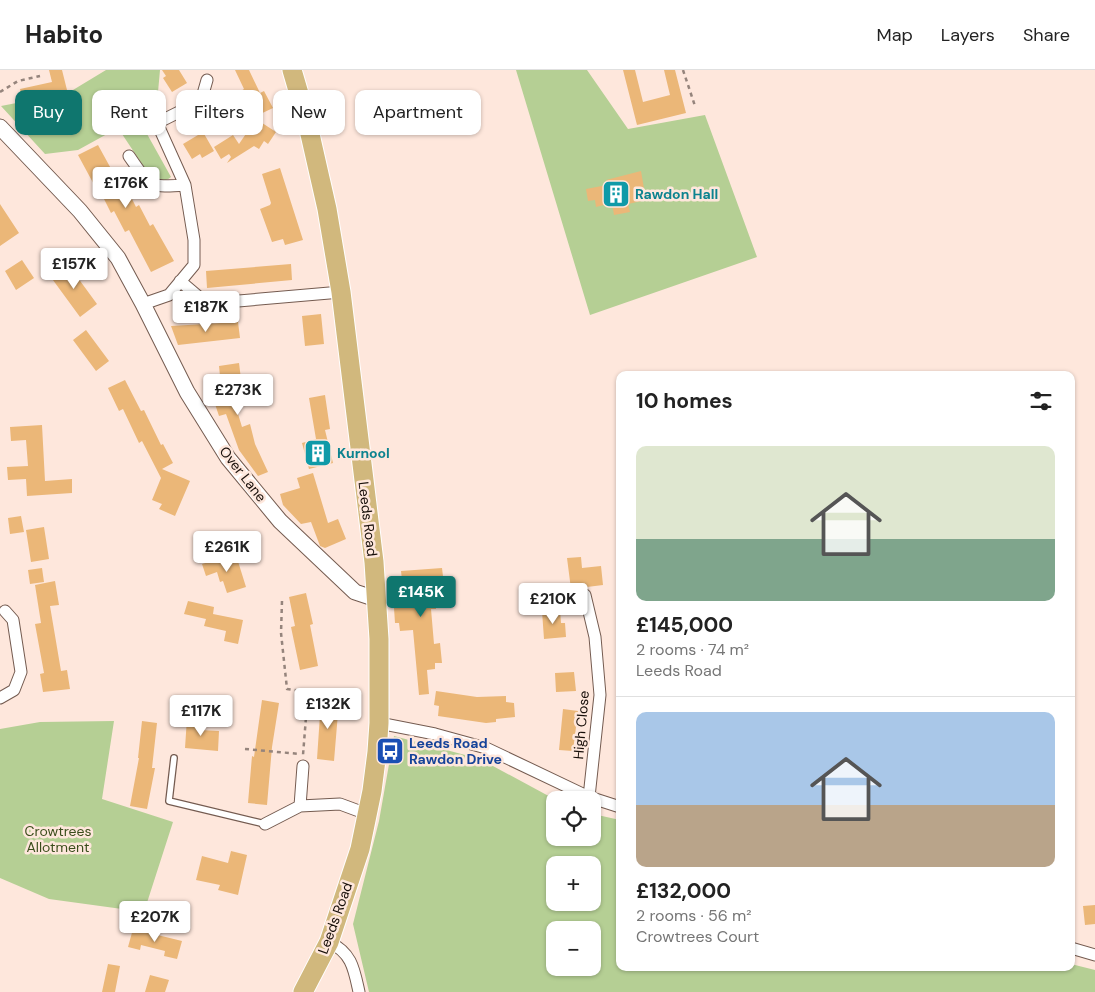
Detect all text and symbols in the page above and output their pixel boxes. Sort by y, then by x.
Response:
text: Habito [25,19,103,50]
text: Map [877,23,913,47]
text: Layers [941,23,995,47]
text: Share [1023,23,1070,47]
chip: Buy [15,90,82,135]
chip: Rent [92,90,166,135]
chip: Filters [176,90,263,135]
chip: New [273,90,345,135]
chip: Apartment [355,90,481,135]
pin: £176K [91,166,161,209]
text: £176K [104,172,148,193]
building icon: Rawdon Hall [601,179,631,209]
place label: Rawdon Hall [635,185,718,203]
pin: £157K [39,248,109,290]
text: £157K [52,253,96,274]
pin: £187K [171,290,241,333]
text: £187K [184,296,228,317]
pin: £273K [203,374,273,416]
text: £273K [214,379,262,400]
text: 10 homes [636,387,733,415]
icon: filters [1027,387,1055,415]
building icon: Kurnool [303,438,333,468]
street label: Over Lane [216,443,270,505]
place label: Kurnool [337,444,390,462]
icon: home [801,479,891,569]
street label: Leeds Road [354,481,382,557]
pin: £261K [192,530,262,573]
text: £261K [204,536,250,557]
pin: £145K [386,576,456,618]
text: £145K [398,581,444,602]
pin: £210K [518,582,588,625]
text: £210K [530,588,576,609]
text: £145,000 [636,611,733,639]
text: 2 rooms · 74 m² [636,639,749,660]
text: Leeds Road [636,660,722,681]
pin: £132K [293,688,363,730]
street label: High Close [569,690,593,760]
text: £132K [305,693,351,714]
pin: £117K [166,694,236,737]
text: £117K [181,700,221,721]
place label: Leeds Road Rawdon Drive [409,734,502,768]
bus stop icon: Leeds Road Rawdon Drive [375,736,405,766]
icon: home [801,744,891,834]
map controls [546,791,601,976]
button: locate [546,791,601,846]
park label: Crowtrees Allotment [24,822,92,856]
button: + [546,856,601,911]
text: £132,000 [636,877,731,905]
street label: Leeds Road [314,880,356,956]
pin: £207K [120,900,190,943]
text: 2 rooms · 56 m² [636,905,752,926]
text: £207K [130,906,180,927]
button: − [546,921,601,976]
text: Crowtrees Court [636,926,759,947]

